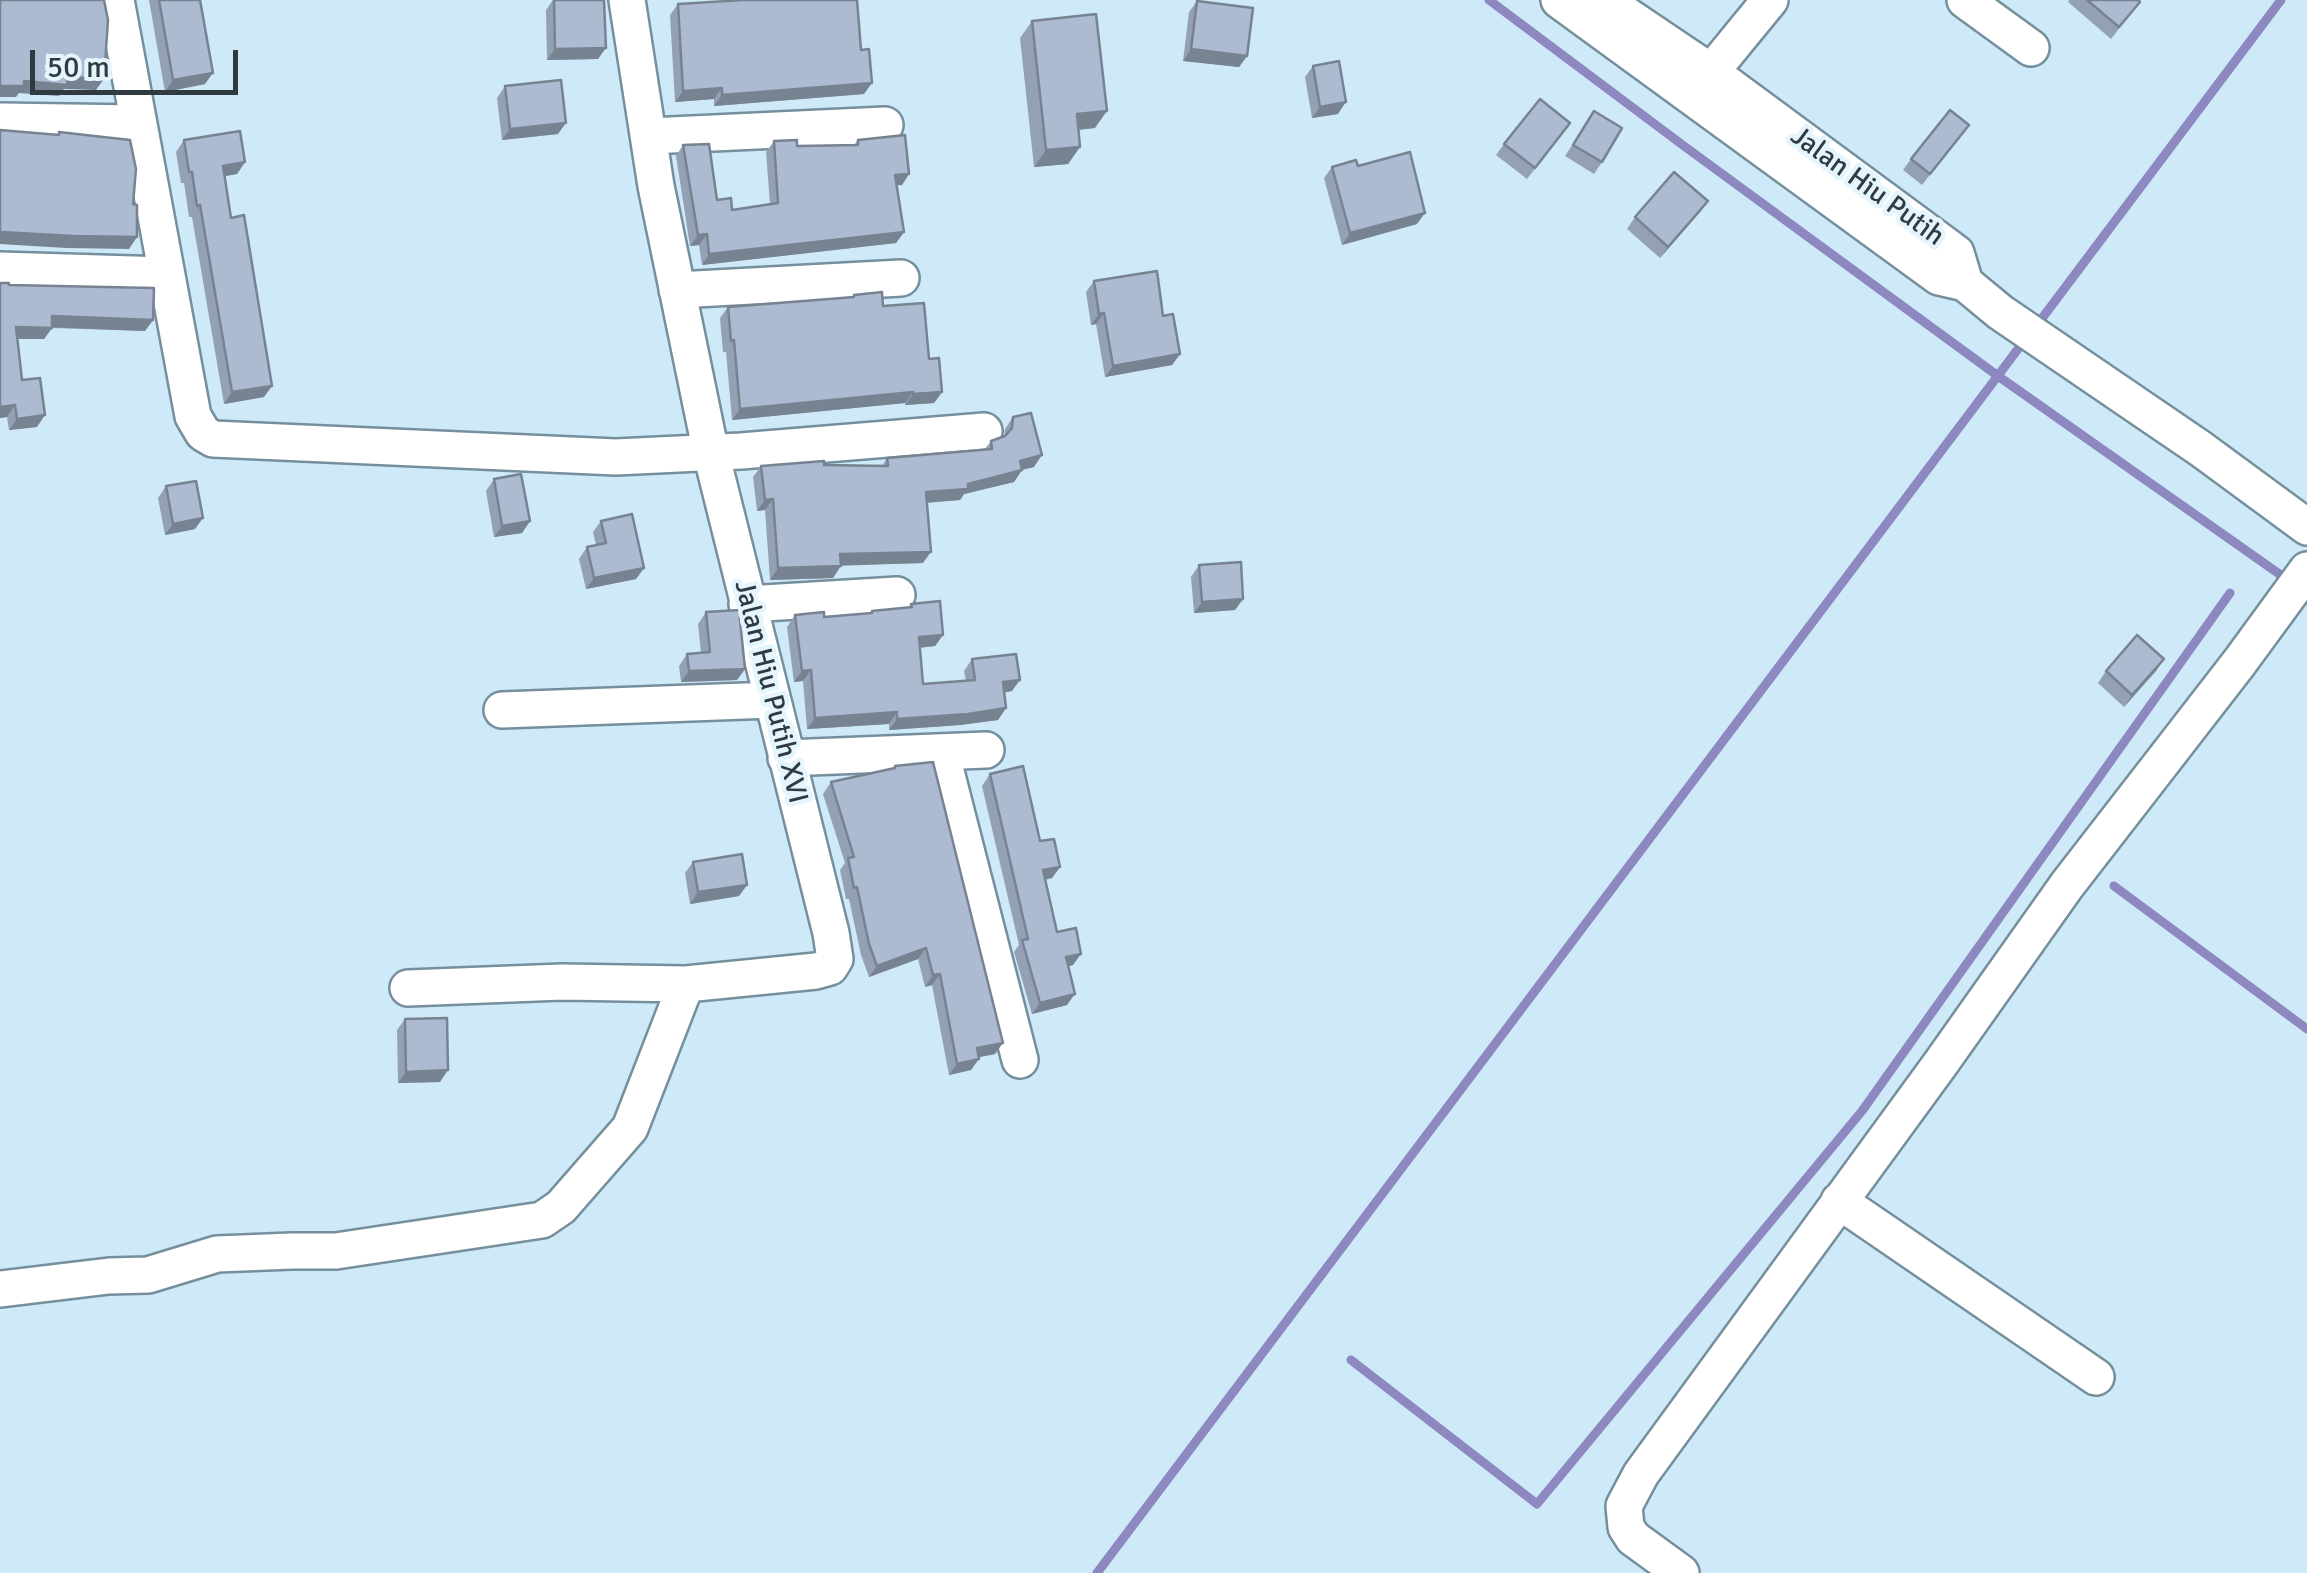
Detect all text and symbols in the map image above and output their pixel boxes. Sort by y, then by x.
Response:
scale bar [35,30,242,92]
text: 50 m [47,49,110,86]
street label: Jalan Hiu Putih [1784,120,1950,254]
street label: Jalan Hiu Putih XVI [726,577,814,807]

